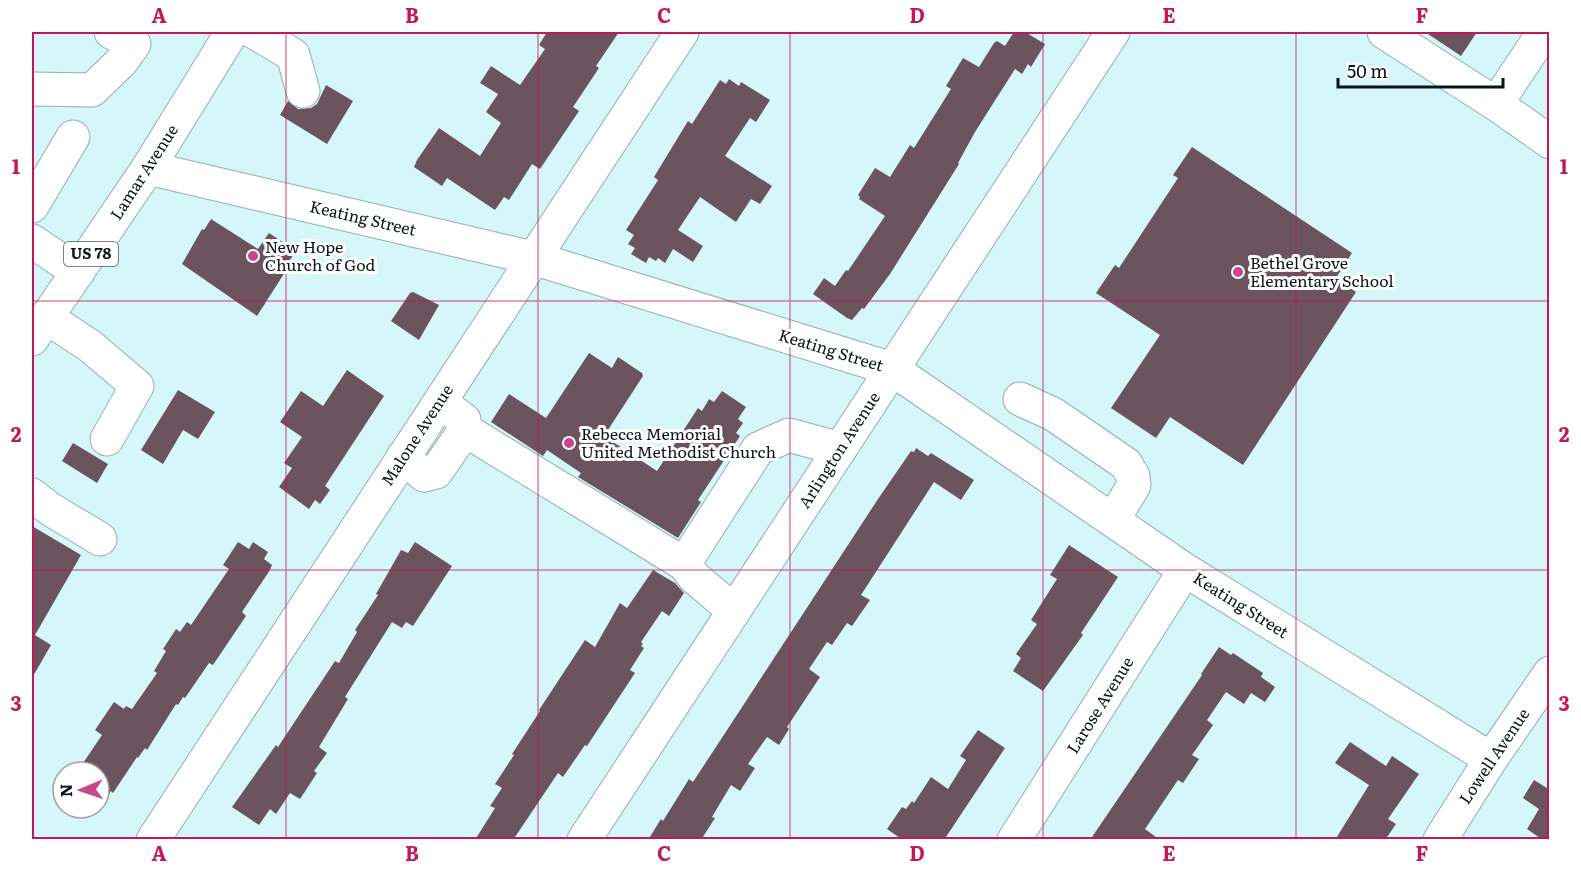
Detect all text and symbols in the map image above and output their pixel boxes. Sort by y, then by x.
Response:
text: A [151,0,167,29]
text: B [405,0,419,29]
text: C [657,0,671,29]
text: D [909,0,925,29]
text: E [1162,0,1176,29]
text: F [1416,0,1429,29]
scale bar [1338,51,1503,89]
text: 50 m [1347,57,1388,84]
street label: Lamar Avenue [103,119,183,224]
text: 1 [12,150,20,180]
text: 1 [1560,150,1568,180]
street label: Keating Street [308,193,419,241]
place label: New Hope Church of God [265,234,376,276]
road number: US 78 [64,242,118,266]
marker: New Hope Church of God [246,249,260,263]
place label: Bethel Grove Elementary School [1250,250,1394,292]
marker: Bethel Grove Elementary School [1231,265,1245,279]
street label: Keating Street [776,322,887,377]
street label: Malone Avenue [374,379,458,490]
street label: Arlington Avenue [791,387,885,512]
text: 2 [11,418,22,448]
text: 2 [1559,418,1570,448]
place label: Rebecca Memorial United Methodist Church [581,421,776,463]
marker: Rebecca Memorial United Methodist Church [562,436,576,450]
street label: Keating Street [1189,565,1294,643]
street label: Larose Avenue [1060,651,1139,758]
text: 3 [10,687,22,717]
text: 3 [1558,687,1570,717]
street label: Lowell Avenue [1452,703,1534,808]
north arrow [51,760,111,820]
text: N [53,783,77,798]
text: A [151,837,167,867]
text: B [405,837,419,867]
text: C [657,837,671,867]
text: D [909,837,925,867]
text: E [1162,837,1176,867]
text: F [1416,837,1429,867]

